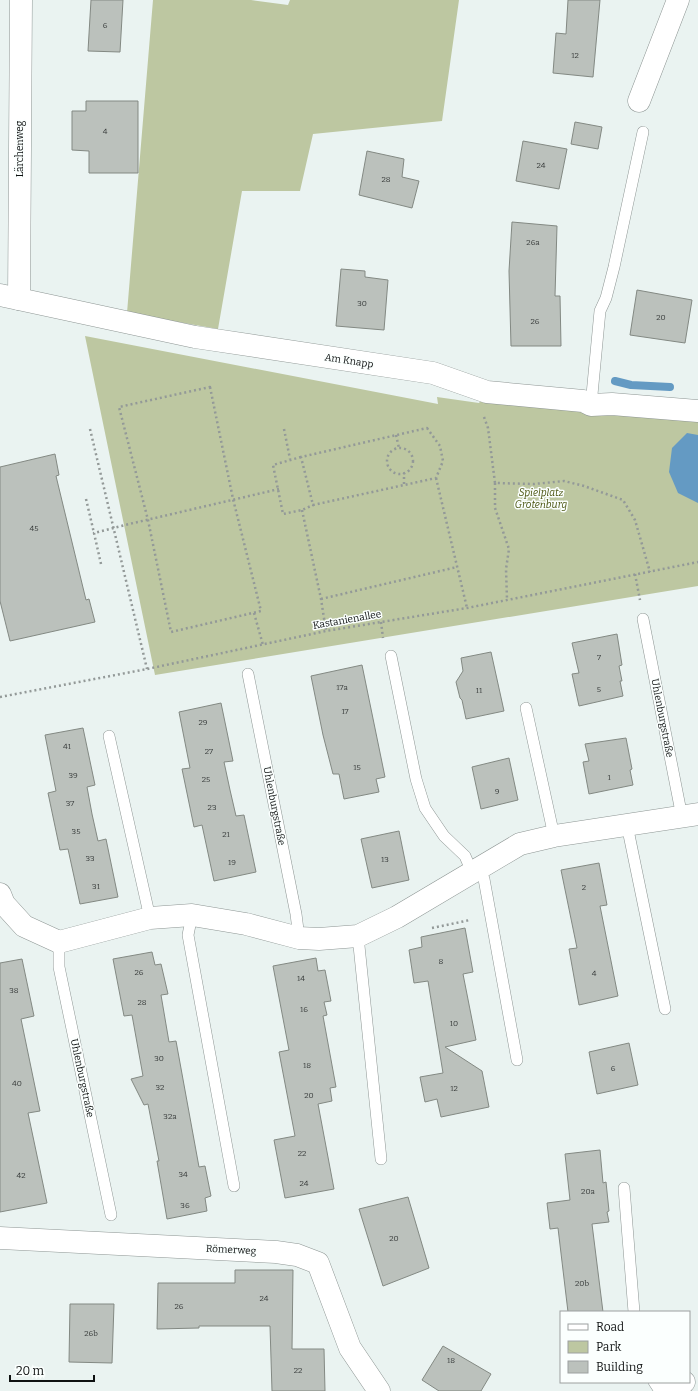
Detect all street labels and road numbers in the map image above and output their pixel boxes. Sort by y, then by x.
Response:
street label: Lärchenweg [14,120,26,177]
street label: Am Knapp [324,351,374,371]
street label: Kastanienallee [312,608,382,632]
street label: Uhlenburgstraße [648,678,676,758]
street label: Uhlenburgstraße [260,766,288,846]
street label: Uhlenburgstraße [68,1038,96,1118]
street label: Römerweg [205,1243,257,1257]

